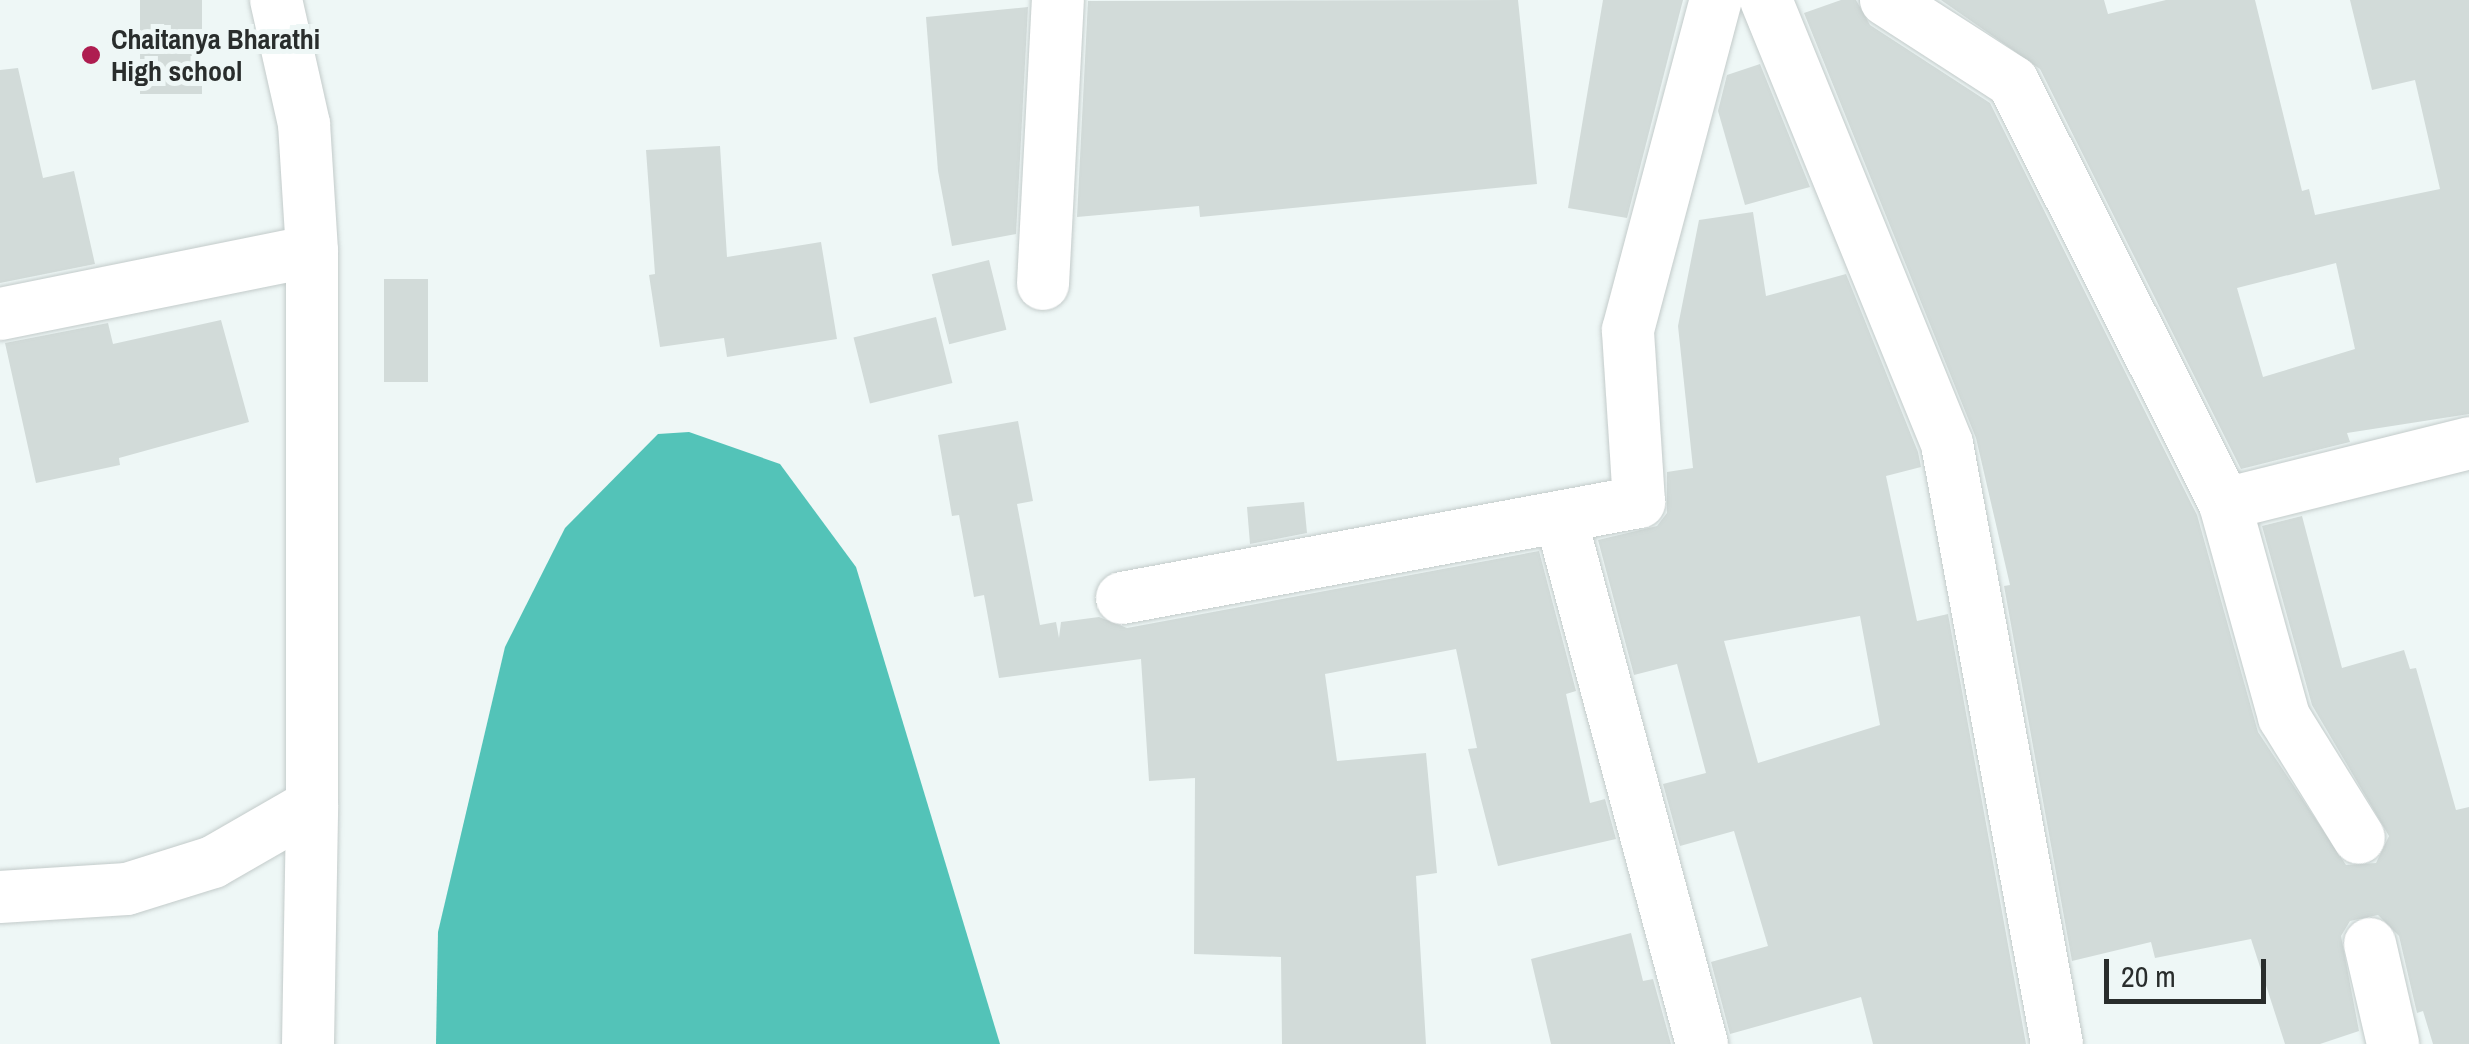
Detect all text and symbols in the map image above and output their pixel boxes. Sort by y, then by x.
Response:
place label: Chaitanya Bharathi High school [111,22,320,88]
marker: Chaitanya Bharathi High school [80,44,102,66]
scale bar [2109,939,2272,1001]
text: 20 m [2121,956,2176,996]

